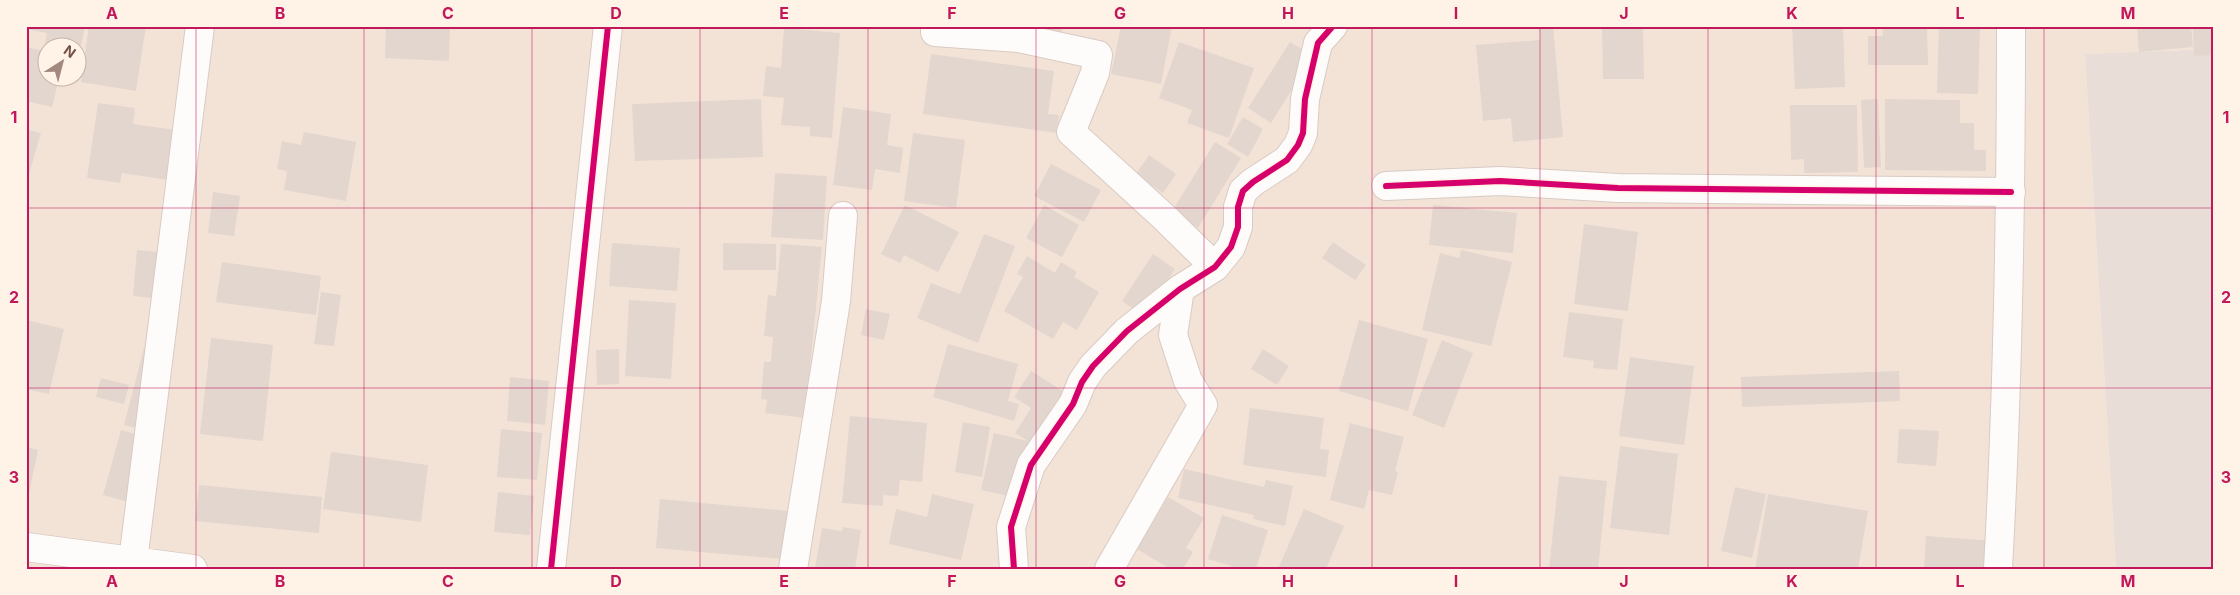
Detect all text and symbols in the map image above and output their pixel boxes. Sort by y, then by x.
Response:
text: A [106,3,118,23]
text: B [275,3,285,23]
text: C [442,3,454,23]
text: D [610,3,622,23]
text: E [779,3,789,23]
text: F [947,3,957,23]
text: G [1114,3,1126,23]
text: H [1282,3,1294,23]
text: I [1454,3,1458,23]
text: J [1619,3,1629,23]
text: K [1786,3,1798,23]
text: L [1955,3,1965,23]
text: M [2121,3,2135,23]
north arrow [38,38,88,88]
text: N [61,41,79,61]
text: 1 [11,107,17,127]
text: 1 [2223,107,2229,127]
text: 2 [9,287,19,307]
text: 2 [2221,287,2231,307]
text: 3 [9,467,19,487]
text: 3 [2221,467,2231,487]
text: A [106,571,118,591]
text: B [275,571,285,591]
text: C [442,571,454,591]
text: D [610,571,622,591]
text: E [779,571,789,591]
text: F [947,571,957,591]
text: G [1114,571,1126,591]
text: H [1282,571,1294,591]
text: I [1454,571,1458,591]
text: J [1619,571,1629,591]
text: K [1786,571,1798,591]
text: L [1955,571,1965,591]
text: M [2121,571,2135,591]

